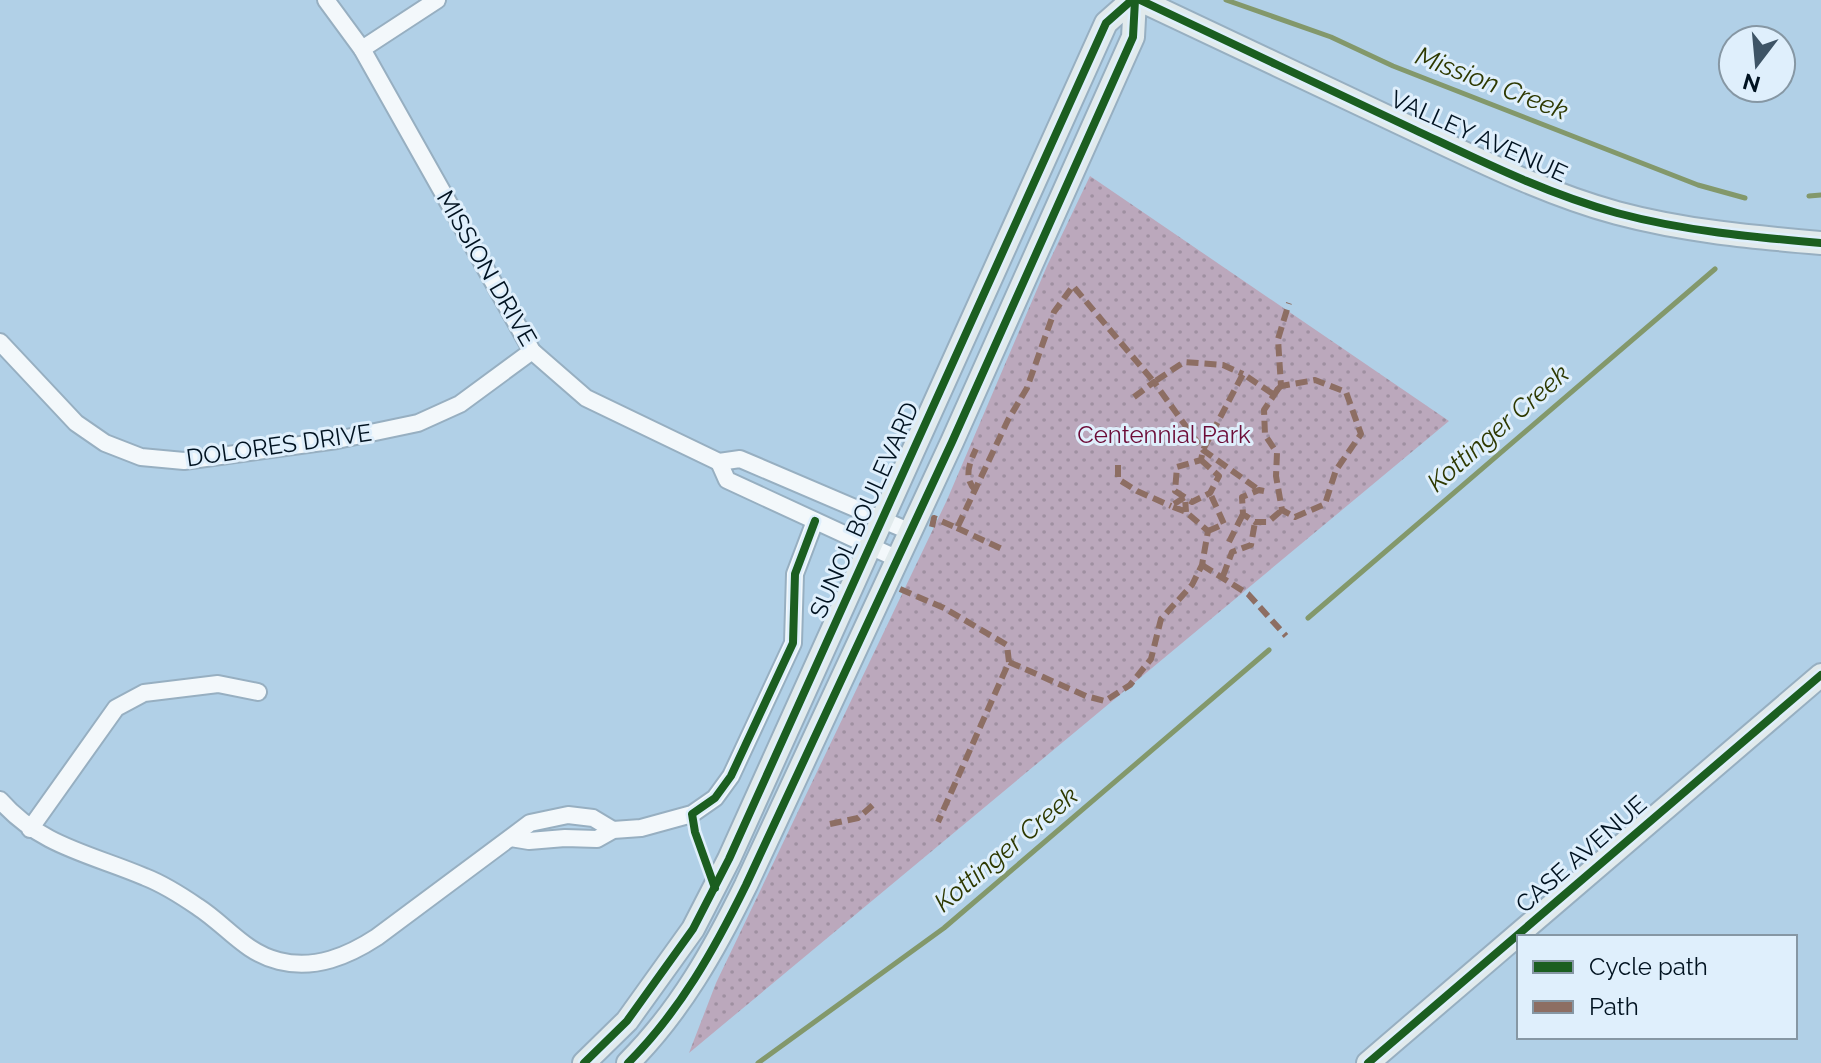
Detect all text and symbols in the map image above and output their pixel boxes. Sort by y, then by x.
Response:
north arrow [1717,24,1797,104]
water label: Mission Creek [1412,40,1572,126]
text: N [1740,68,1763,98]
street label: VALLEY AVENUE [1386,84,1572,188]
street label: MISSION DRIVE [431,185,543,351]
water label: Kottinger Creek [1421,358,1575,498]
street label: SUNOL BOULEVARD [803,398,925,622]
street label: DOLORES DRIVE [184,418,374,472]
park label: Centennial Park [1077,420,1251,449]
water label: Kottinger Creek [928,780,1084,918]
street label: CASE AVENUE [1510,789,1652,919]
legend [1517,935,1797,1039]
text: Cycle path [1589,952,1708,981]
text: Path [1589,992,1639,1021]

